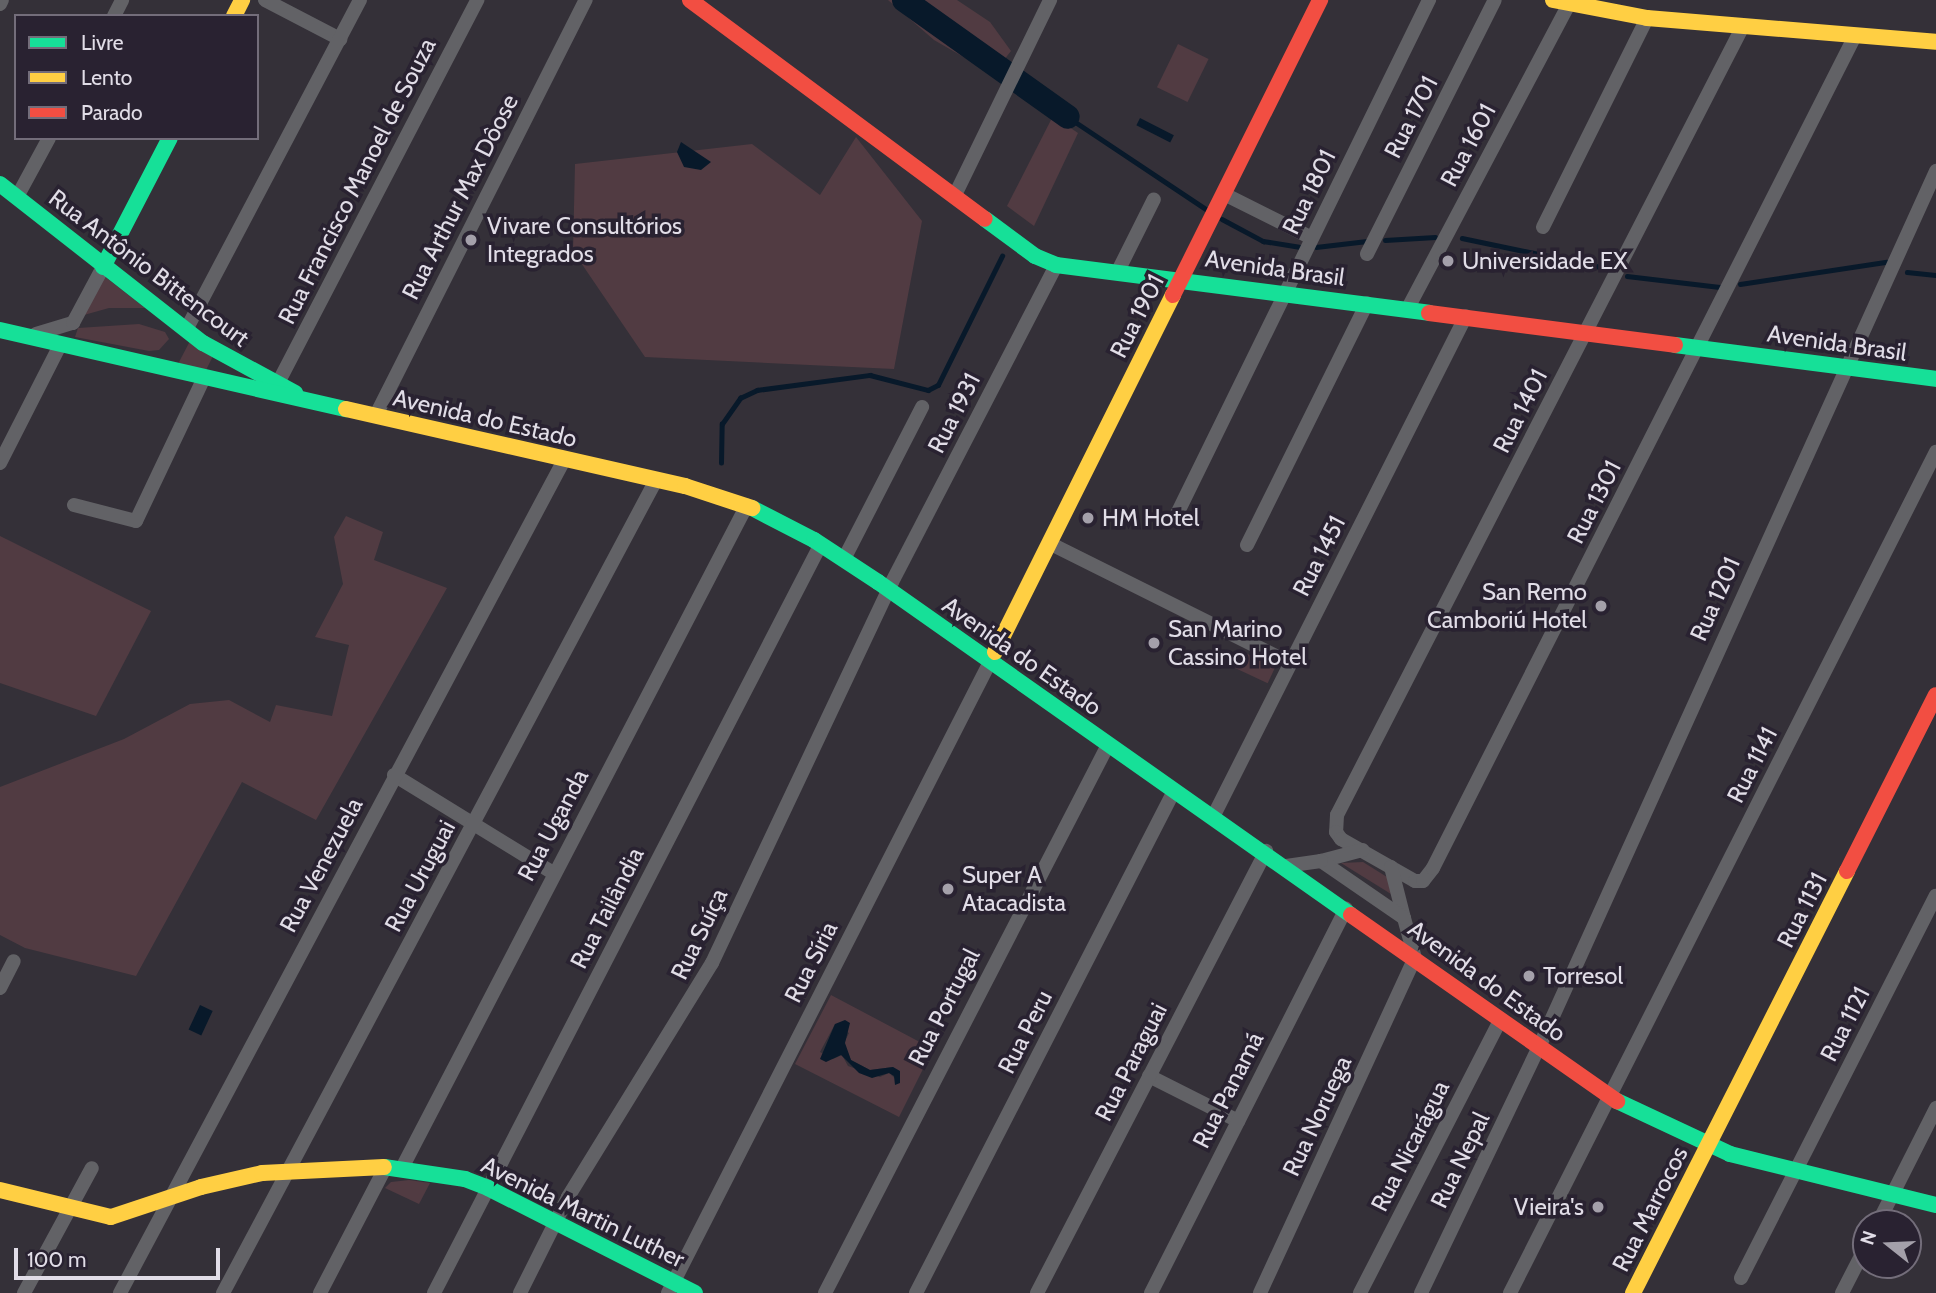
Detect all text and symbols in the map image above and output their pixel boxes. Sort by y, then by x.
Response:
legend [14,14,259,140]
text: Livre [81,30,123,55]
street label: Rua Francisco Manoel de Souza [272,33,442,329]
text: Lento [81,65,132,90]
street label: Rua 1701 [1378,71,1444,163]
street label: Rua Arthur Max Dôose [396,90,524,304]
street label: Rua 1601 [1434,99,1502,191]
text: Parado [81,100,143,125]
street label: Rua 1801 [1276,145,1342,239]
street label: Rua Antônio Bittencourt [43,183,255,353]
place label: Vivare Consultórios Integrados [487,212,682,268]
marker: Vivare Consultórios Integrados [461,230,481,250]
street label: Avenida Brasil [1203,244,1347,292]
place label: Universidade EX [1462,247,1627,275]
marker: Universidade EX [1440,253,1456,269]
street label: Rua 1901 [1104,269,1170,363]
street label: Avenida Brasil [1765,319,1909,367]
street label: Rua 1401 [1487,364,1553,458]
street label: Rua 1931 [922,368,986,458]
street label: Avenida do Estado [390,383,580,453]
street label: Rua 1301 [1561,456,1627,548]
place label: HM Hotel [1102,504,1199,532]
marker: HM Hotel [1080,510,1096,526]
street label: Rua 1451 [1287,511,1351,601]
street label: Rua 1201 [1684,553,1746,645]
place label: San Remo Camboriú Hotel [1427,578,1587,634]
street label: Avenida do Estado [937,590,1107,722]
marker: San Remo Camboriú Hotel [1593,598,1609,614]
place label: San Marino Cassino Hotel [1168,615,1307,671]
marker: San Marino Cassino Hotel [1146,635,1162,651]
street label: Rua 1141 [1721,722,1783,808]
street label: Rua Uganda [512,764,594,886]
street label: Rua Venezuela [273,793,369,937]
street label: Rua Uruguai [379,815,461,937]
street label: Rua Tailândia [564,843,650,973]
place label: Super A Atacadista [962,861,1066,917]
street label: Rua 1131 [1771,868,1833,952]
marker: Super A Atacadista [940,881,956,897]
street label: Rua Suíça [665,884,733,984]
street label: Avenida do Estado [1403,914,1571,1048]
street label: Rua Síria [778,917,844,1007]
street label: Rua Portugal [902,944,986,1070]
place label: Torresol [1543,962,1623,990]
marker: Torresol [1521,968,1537,984]
street label: Rua 1121 [1814,982,1876,1066]
street label: Rua Peru [992,986,1058,1078]
street label: Rua Paraguai [1089,998,1173,1126]
street label: Rua Panamá [1187,1027,1269,1153]
street label: Rua Noruega [1277,1051,1357,1181]
street label: Rua Nicarágua [1365,1076,1455,1216]
street label: Rua Nepal [1424,1107,1496,1213]
street label: Rua Marrocos [1606,1142,1694,1276]
street label: Avenida Martin Luther [477,1150,689,1274]
place label: Vieira's [1514,1193,1584,1221]
marker: Vieira's [1590,1199,1606,1215]
north arrow [1852,1209,1922,1279]
text: N [1855,1228,1881,1248]
scale bar [18,1234,224,1278]
text: 100 m [27,1247,86,1272]

